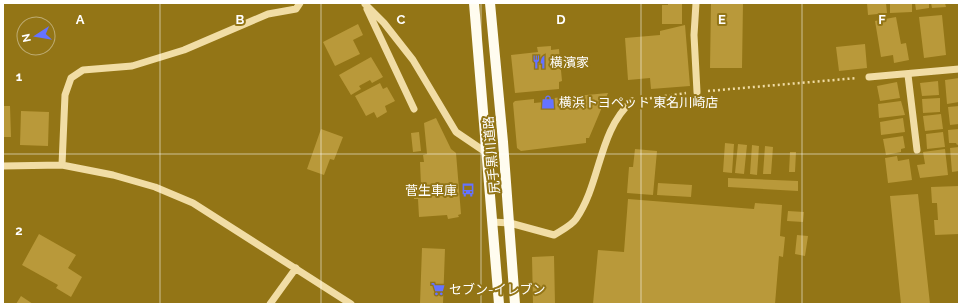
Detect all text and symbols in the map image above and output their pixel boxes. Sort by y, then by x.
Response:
text: A [76,12,85,27]
text: B [236,12,245,27]
text: C [397,12,406,27]
text: D [556,12,566,27]
text: E [718,12,726,27]
text: F [878,12,886,27]
north arrow [16,16,56,56]
text: N [19,33,34,43]
restaurant icon: 横濱家 [531,54,547,70]
place label: 横濱家 [550,55,589,70]
text: 1 [16,69,23,84]
shop icon: 横浜トヨペット 東名川崎店 [540,94,556,110]
place label: 横浜トヨペット 東名川崎店 [559,95,718,110]
street label: 尻手黒川道路 [481,115,502,194]
bus stop icon: 菅生車庫 [460,182,476,198]
place label: 菅生車庫 [405,183,457,198]
text: 2 [15,223,23,238]
supermarket icon: セブン-イレブン [430,281,446,297]
place label: セブン-イレブン [449,282,546,297]

